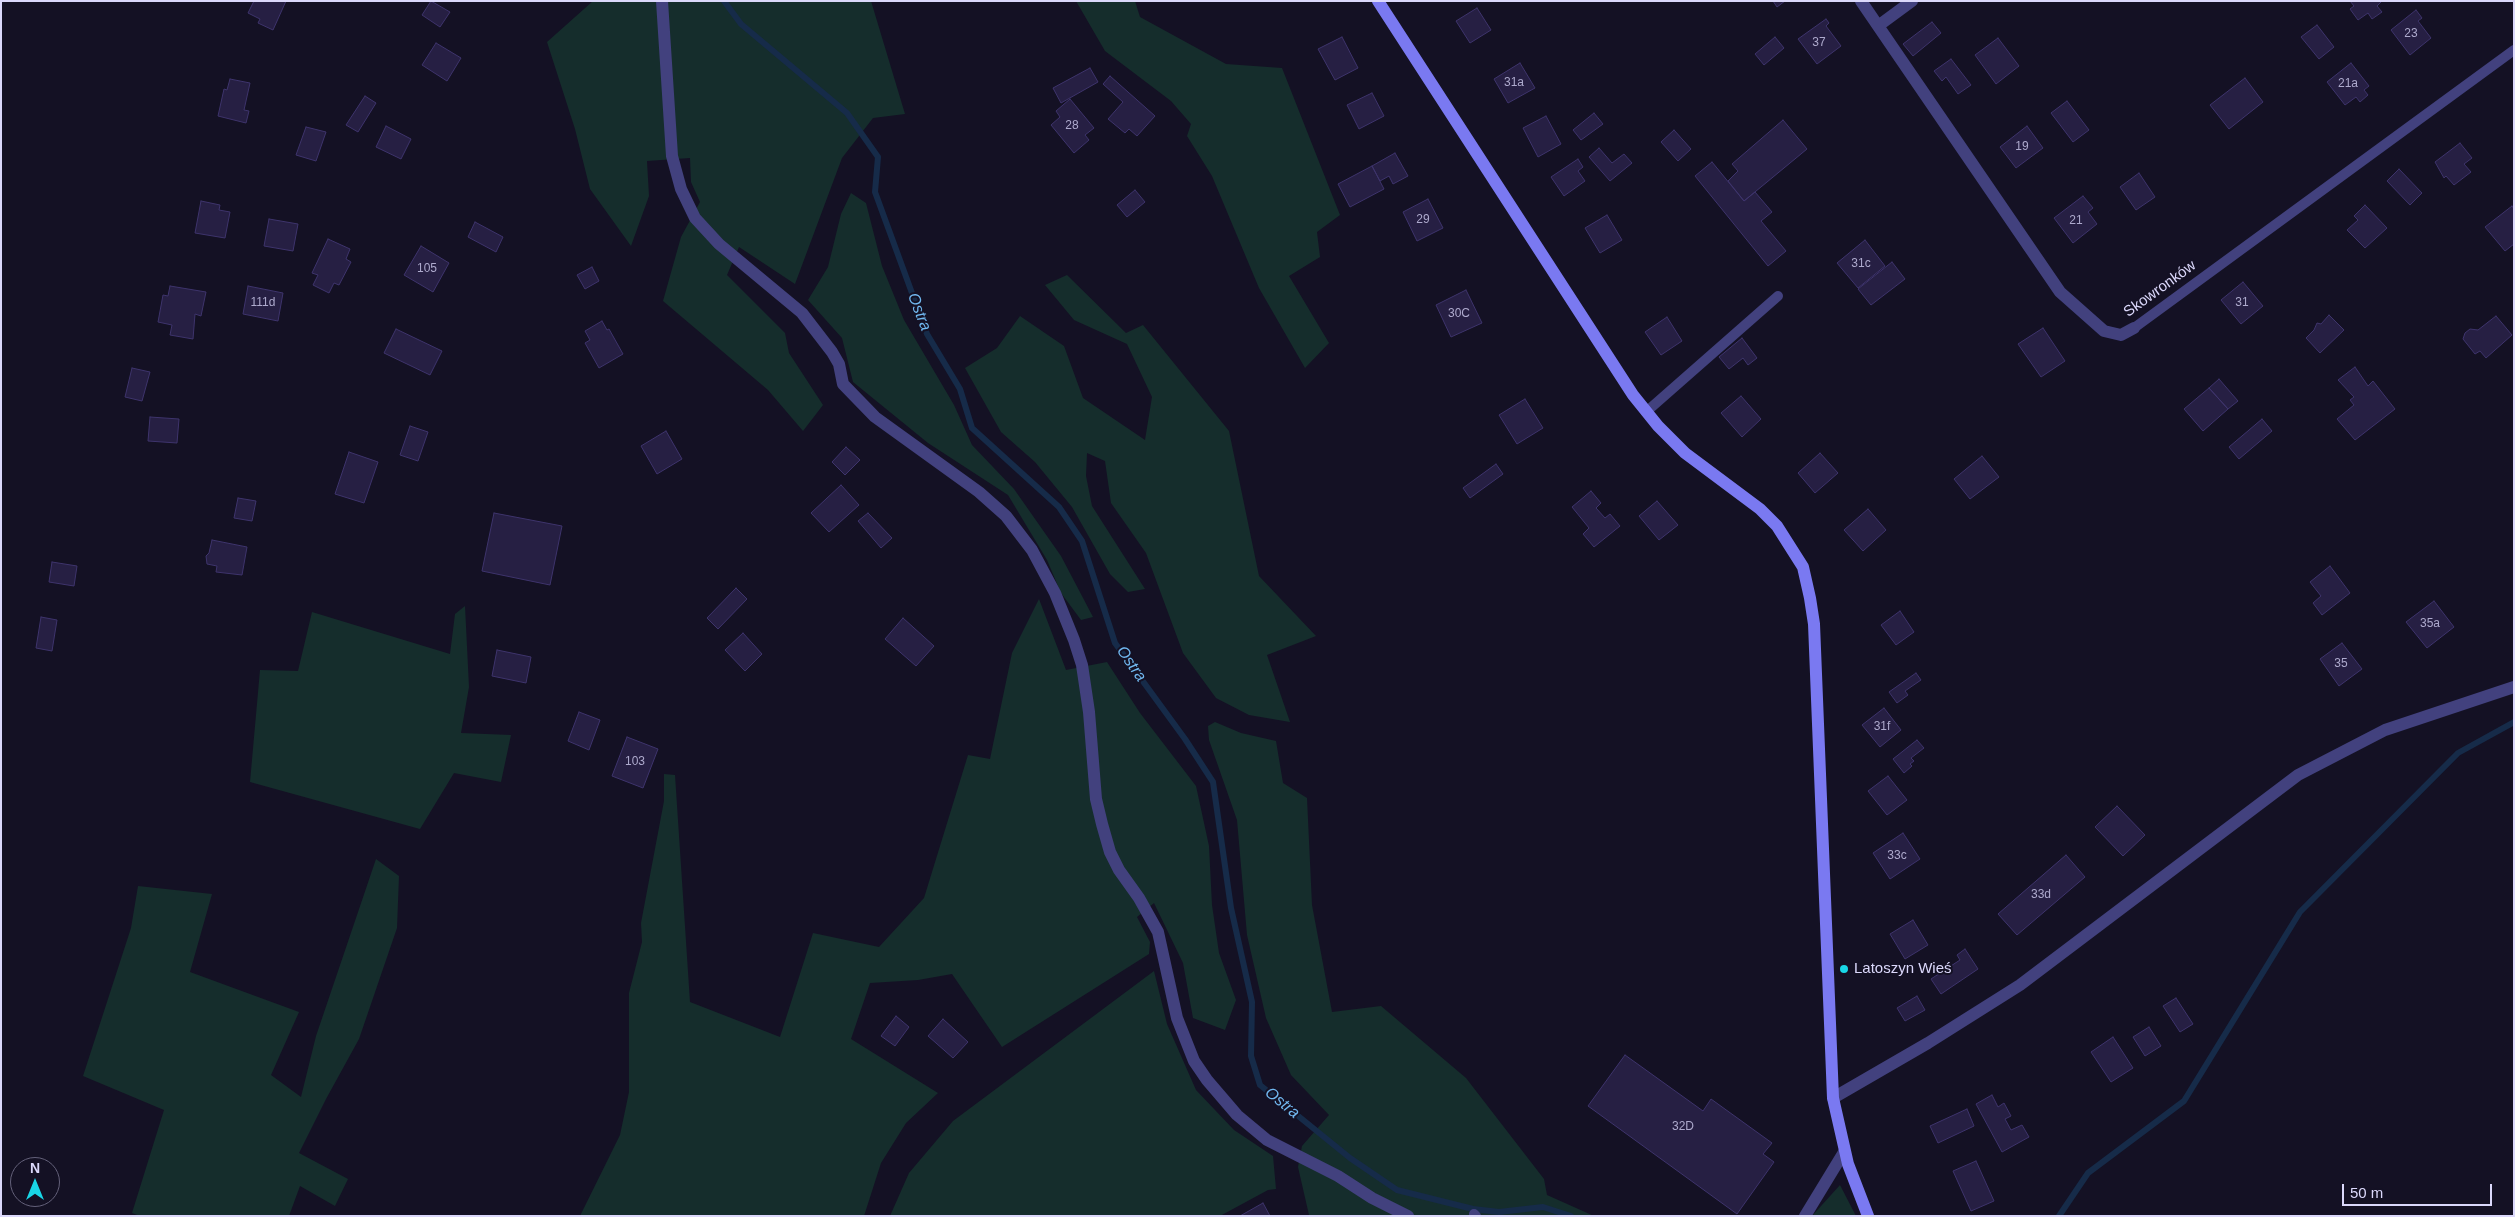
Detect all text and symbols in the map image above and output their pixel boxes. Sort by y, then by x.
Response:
house number: 23 [2404,27,2418,41]
house number: 37 [1812,36,1826,50]
house number: 31a [1504,76,1524,90]
house number: 21a [2338,77,2358,91]
house number: 28 [1065,119,1079,133]
house number: 19 [2015,140,2029,154]
house number: 29 [1416,213,1430,227]
house number: 21 [2069,214,2083,228]
house number: 31c [1851,257,1871,271]
street label: Skowronków [2120,257,2200,321]
house number: 105 [417,262,437,276]
water label: Ostra [903,290,935,334]
house number: 111d [251,296,275,310]
house number: 31 [2235,296,2249,310]
house number: 30C [1448,307,1470,321]
house number: 35a [2420,617,2440,631]
water label: Ostra [1112,642,1150,686]
house number: 35 [2334,657,2348,671]
house number: 31f [1874,720,1890,734]
house number: 103 [625,755,645,769]
house number: 33c [1887,849,1907,863]
house number: 33d [2031,888,2051,902]
place label: Latoszyn Wieś [1854,960,1952,978]
marker: Latoszyn Wieś [1838,963,1850,975]
water label: Ostra [1261,1083,1303,1123]
house number: 32D [1672,1120,1694,1134]
north arrow [10,1157,60,1207]
text: N [30,1160,40,1176]
scale bar [2345,1174,2495,1206]
text: 50 m [2350,1184,2383,1201]

